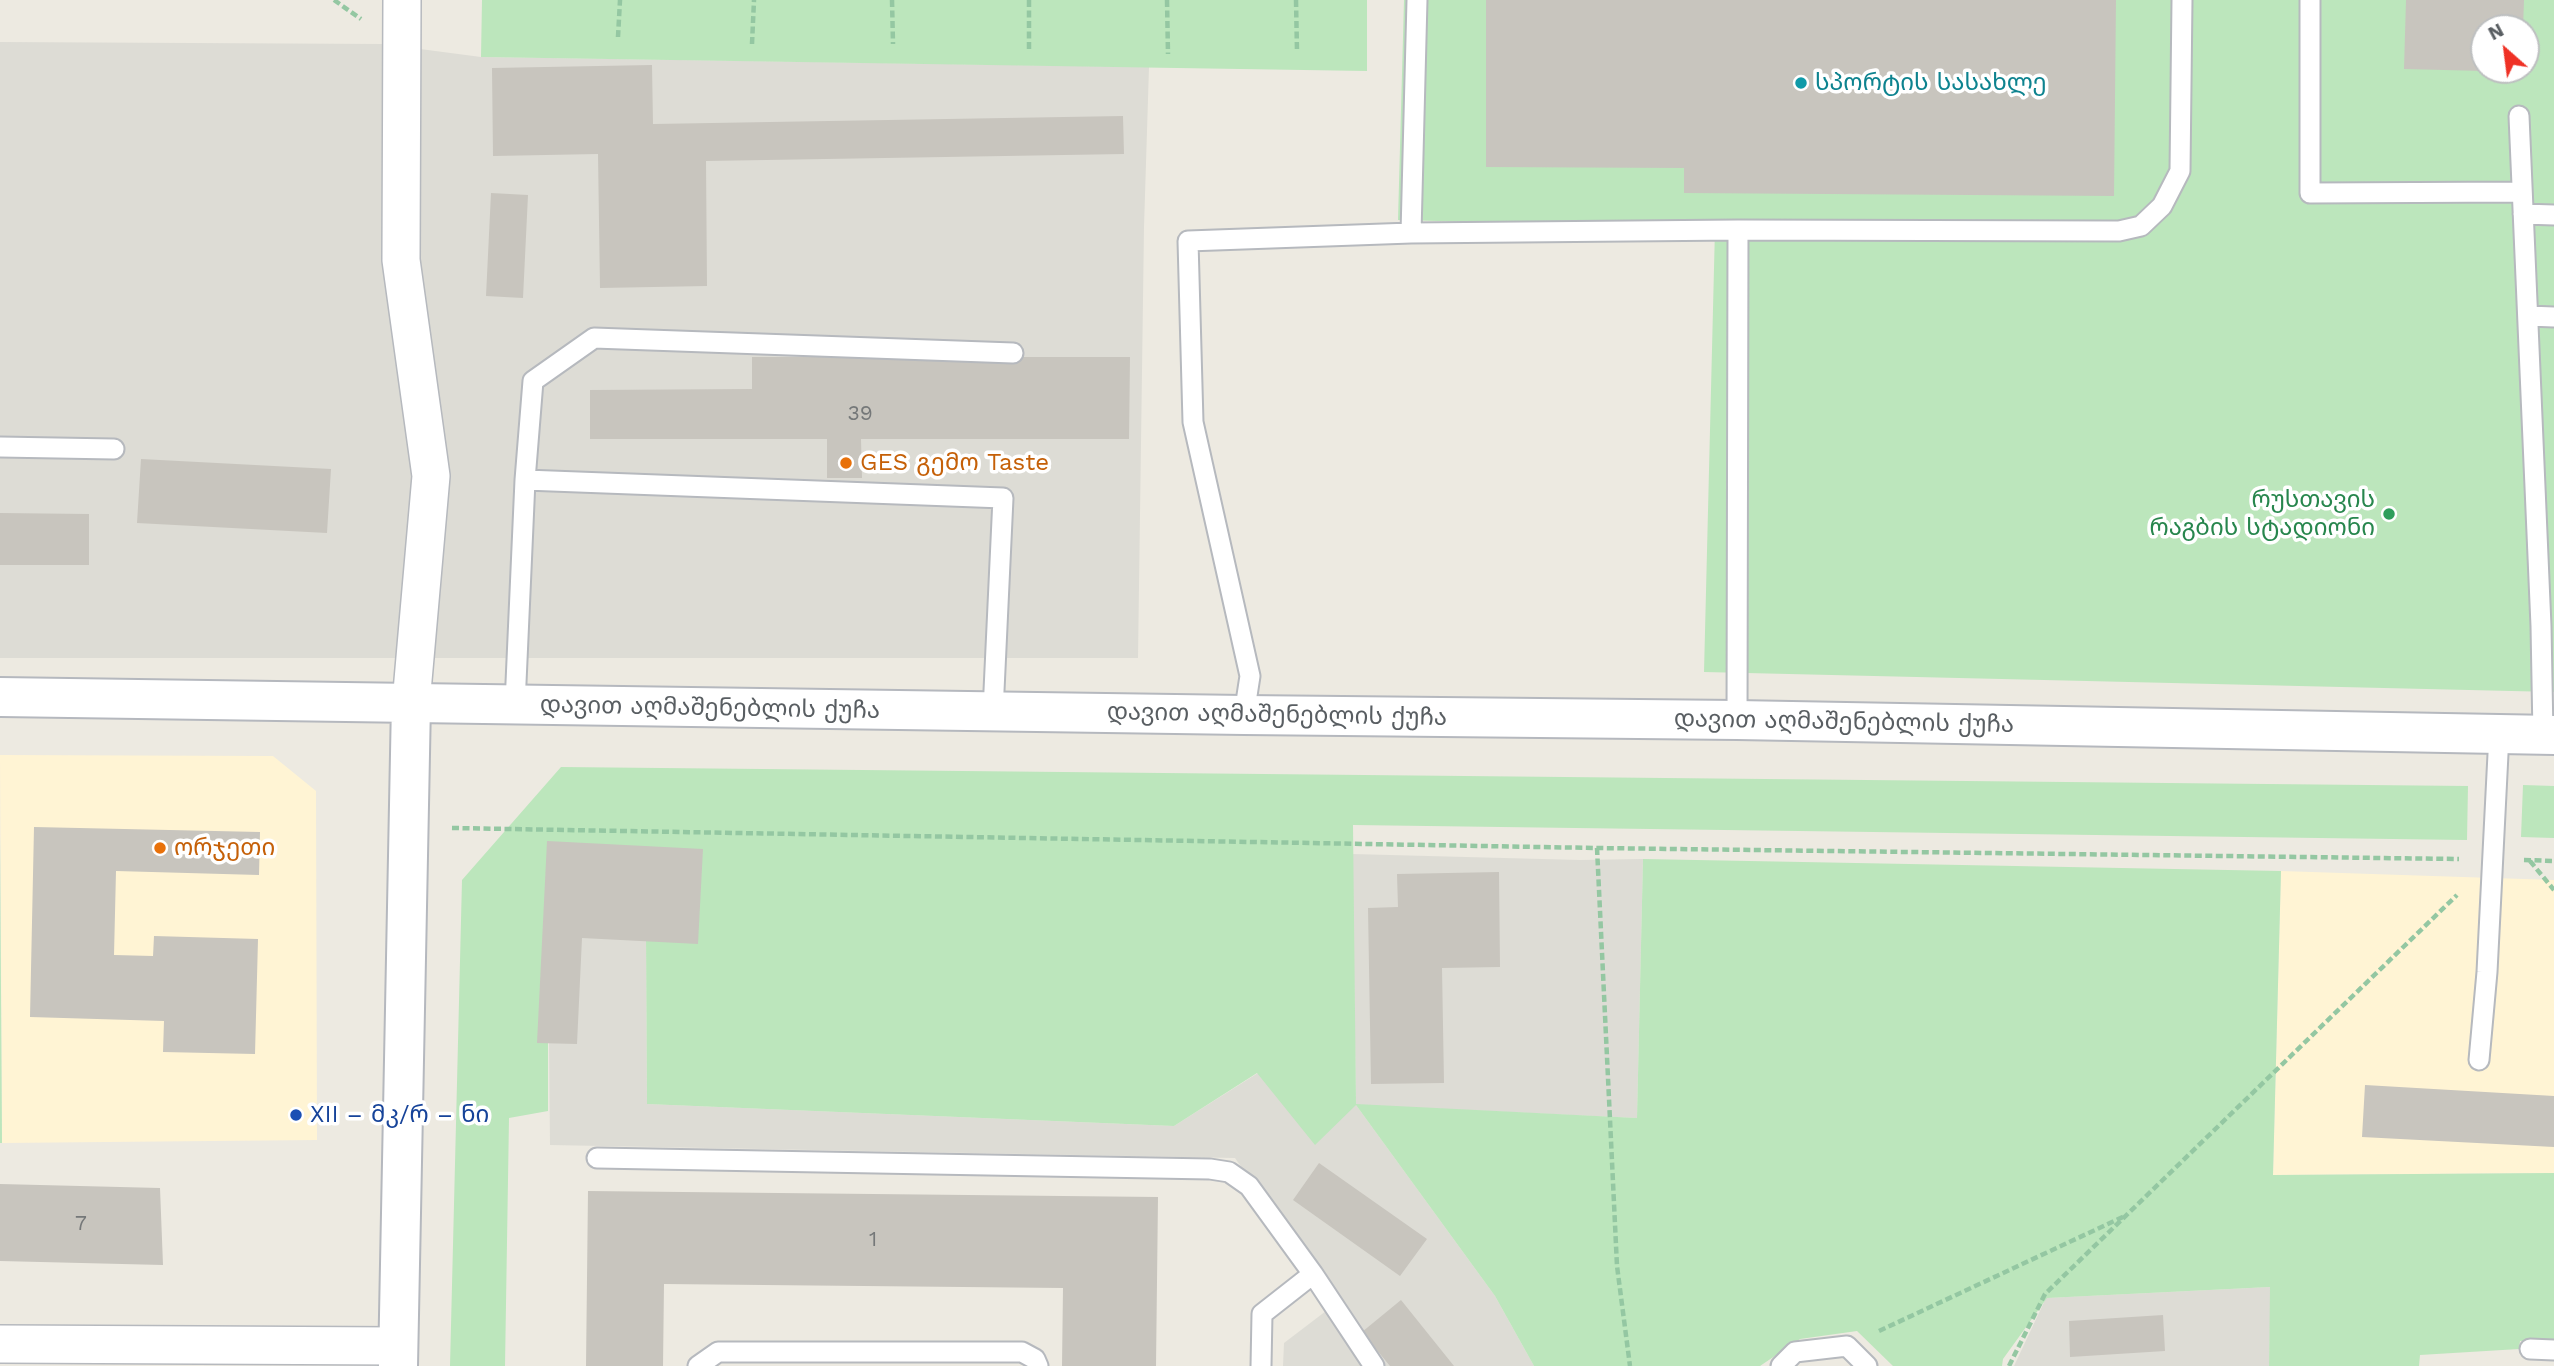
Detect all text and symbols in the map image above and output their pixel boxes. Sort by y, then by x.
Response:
north arrow [2470,14,2540,84]
text: N [2484,18,2507,45]
place label: სპორტის სასახლე [1815,69,2047,97]
marker: სპორტის სასახლე [1793,75,1809,91]
house number: 39 [847,401,873,427]
place label: GES გემო Taste [860,449,1049,477]
marker: GES გემო Taste [838,455,854,471]
place label: რუსთავის რაგბის სტადიონი [2150,486,2375,542]
marker: რუსთავის რაგბის სტადიონი [2381,506,2397,522]
street label: დავით აღმაშენებლის ქუჩა [540,691,880,725]
street label: დავით აღმაშენებლის ქუჩა [1107,698,1447,732]
street label: დავით აღმაშენებლის ქუჩა [1674,705,2014,739]
place label: ორჯეთი [174,834,275,862]
marker: ორჯეთი [152,840,168,856]
place label: XII – მკ/რ – ნი [310,1101,489,1129]
marker: XII – მკ/რ – ნი [288,1107,304,1123]
house number: 7 [75,1211,87,1237]
house number: 1 [869,1227,877,1253]

